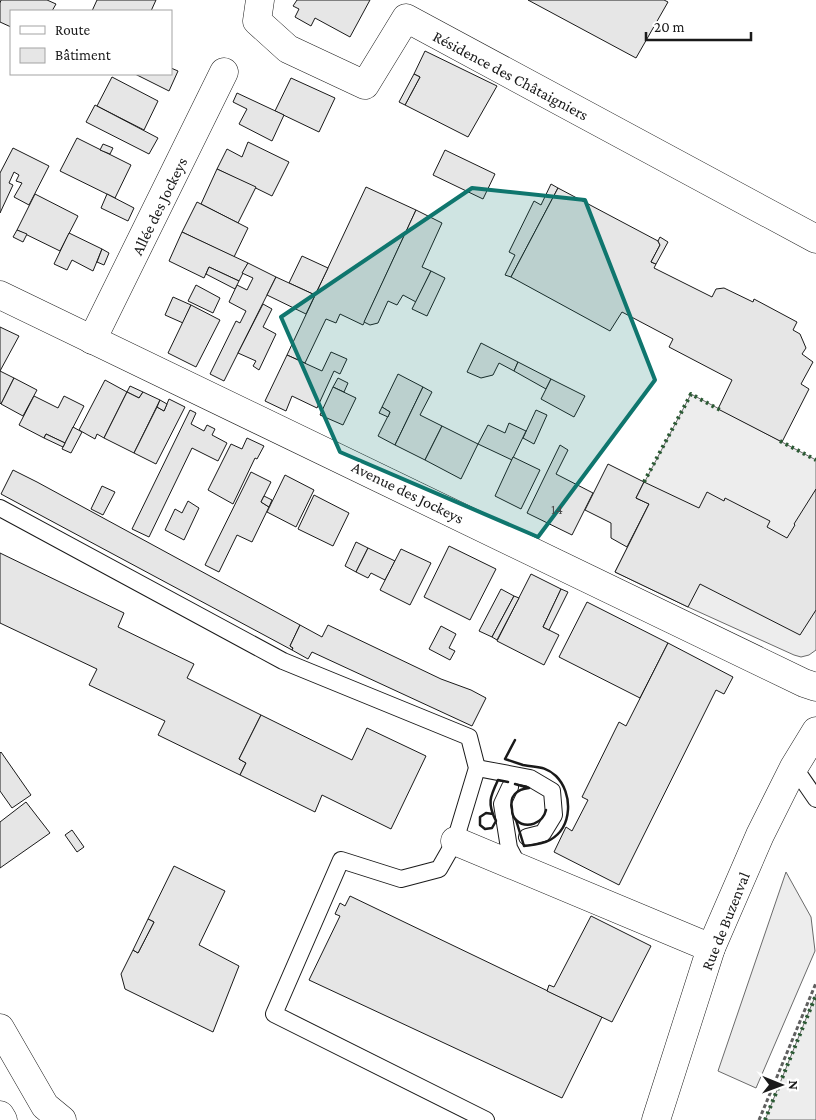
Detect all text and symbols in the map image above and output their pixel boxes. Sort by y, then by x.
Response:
legend [10,10,172,75]
scale bar [646,10,751,42]
text: 20 m [654,19,685,35]
text: Route [55,22,90,38]
street label: Résidence des Châtaigniers [430,27,591,124]
text: Bâtiment [55,47,112,63]
street label: Allée des Jockeys [128,155,191,258]
street label: Avenue des Jockeys [349,458,466,528]
house number: 14 [551,501,563,517]
street label: Rue de Buzenval [698,870,753,973]
north arrow [756,1060,806,1110]
text: N [786,1080,802,1091]

